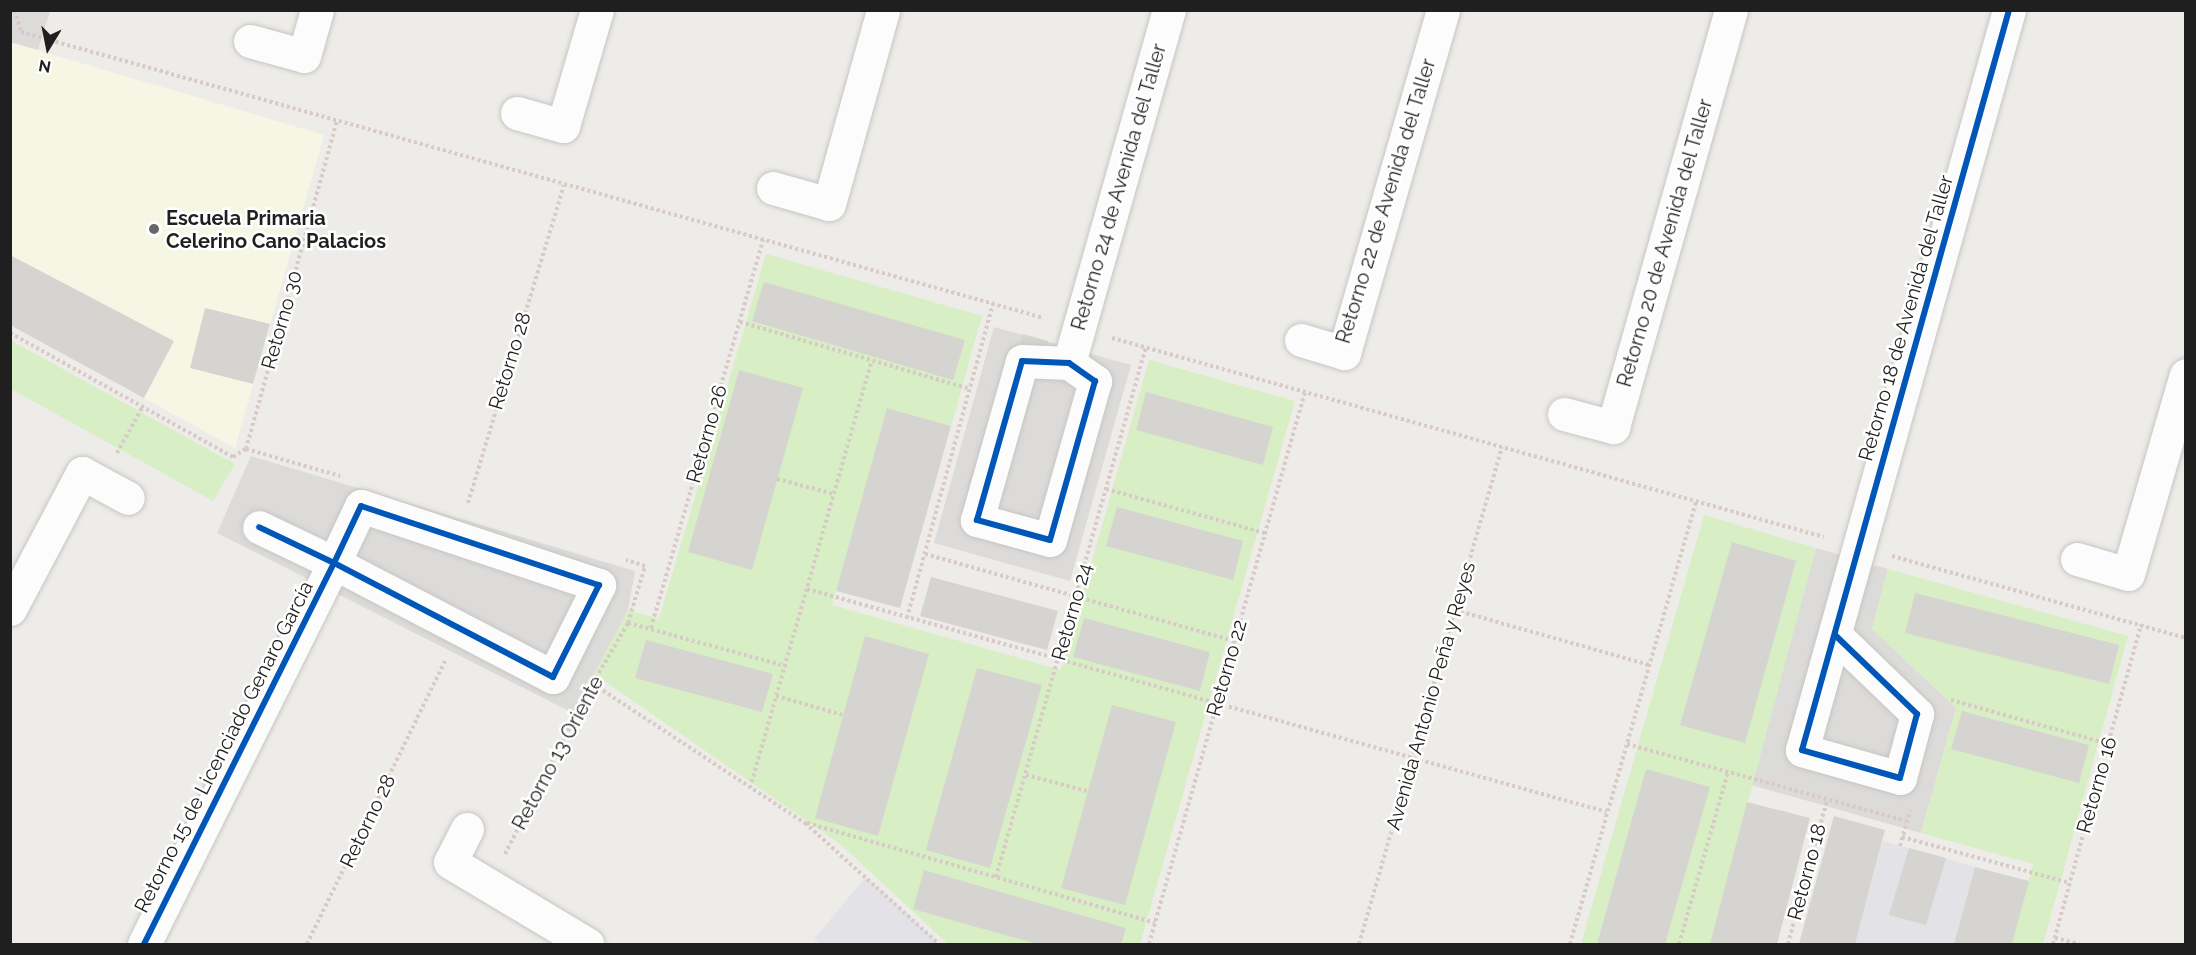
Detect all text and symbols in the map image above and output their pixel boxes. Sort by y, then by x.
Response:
north arrow [18,18,78,78]
street label: Retorno 24 de Avenida del Taller [1066,40,1172,334]
street label: Retorno 22 de Avenida del Taller [1331,55,1441,347]
text: N [37,56,52,77]
street label: Retorno 20 de Avenida del Taller [1612,95,1718,391]
street label: Retorno 18 de Avenida del Taller [1853,171,1959,465]
place label: Escuela Primaria Celerino Cano Palacios [166,206,386,253]
marker: Escuela Primaria Celerino Cano Palacios [147,222,161,236]
street label: Retorno 30 [256,268,308,372]
street label: Retorno 28 [484,309,536,413]
street label: Retorno 26 [682,382,732,486]
street label: Avenida Antonio Peña y Reyes [1381,558,1481,834]
street label: Retorno 24 [1047,561,1097,663]
street label: Retorno 15 de Licenciado Genaro García [130,577,318,917]
street label: Retorno 22 [1202,617,1252,719]
street label: Retorno 13 Oriente [507,672,609,834]
street label: Retorno 16 [2072,734,2122,836]
street label: Retorno 28 [335,770,401,872]
street label: Retorno 18 [1783,821,1831,923]

